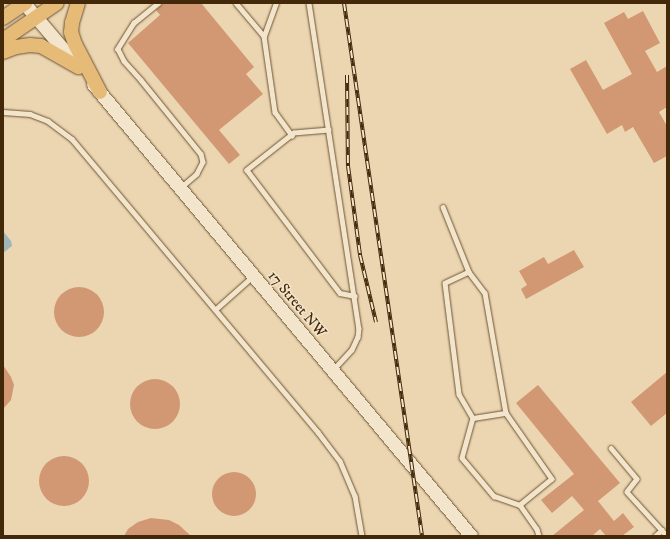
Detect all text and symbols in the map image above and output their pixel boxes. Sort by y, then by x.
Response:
street label: 17 Street NW [264,267,330,341]

